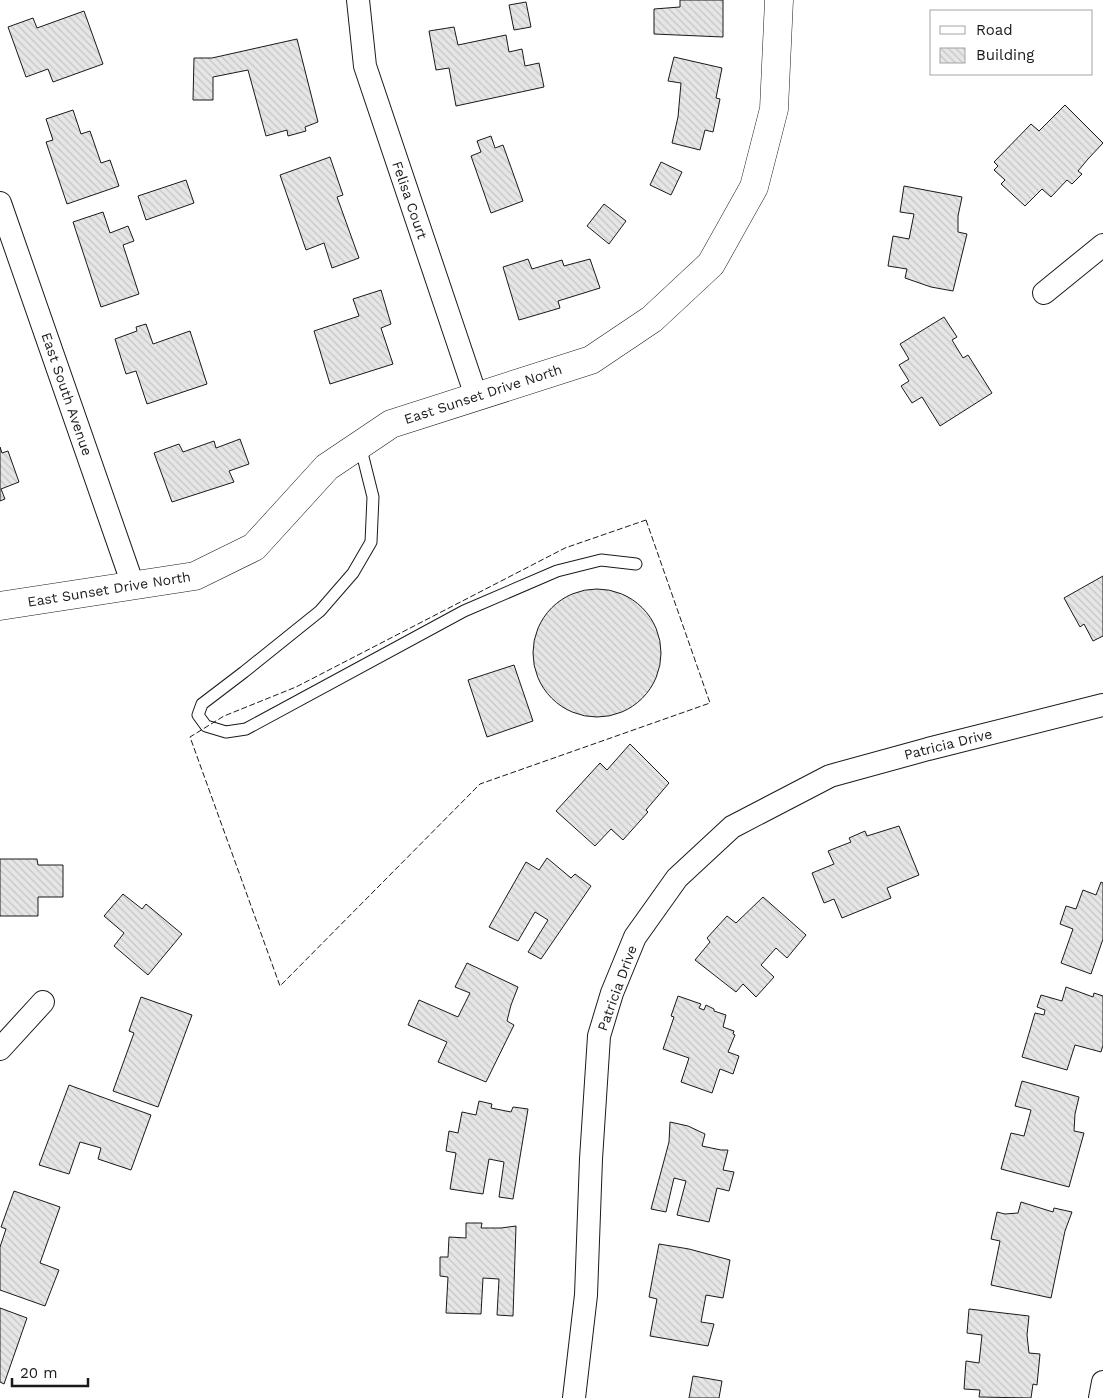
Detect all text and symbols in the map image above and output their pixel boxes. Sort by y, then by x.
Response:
legend [930,10,1093,75]
text: Road [976,21,1013,39]
text: Building [976,46,1034,64]
street label: Felisa Court [389,159,431,241]
street label: East South Avenue [38,330,96,458]
street label: East Sunset Drive North [402,361,564,427]
street label: East Sunset Drive North [26,568,192,610]
street label: Patricia Drive [902,725,994,763]
street label: Patricia Drive [594,943,640,1033]
scale bar [12,1356,89,1388]
text: 20 m [20,1364,58,1382]

